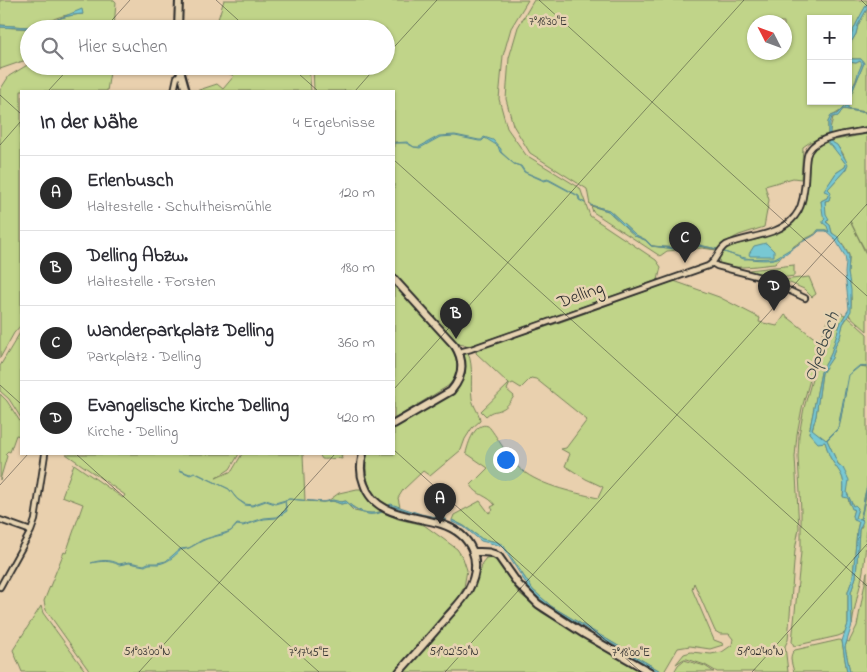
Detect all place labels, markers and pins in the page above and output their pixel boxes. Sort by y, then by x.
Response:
pin: C [669,222,701,263]
pin: D [758,270,790,311]
pin: B [440,298,472,339]
pin: A [424,483,456,524]

